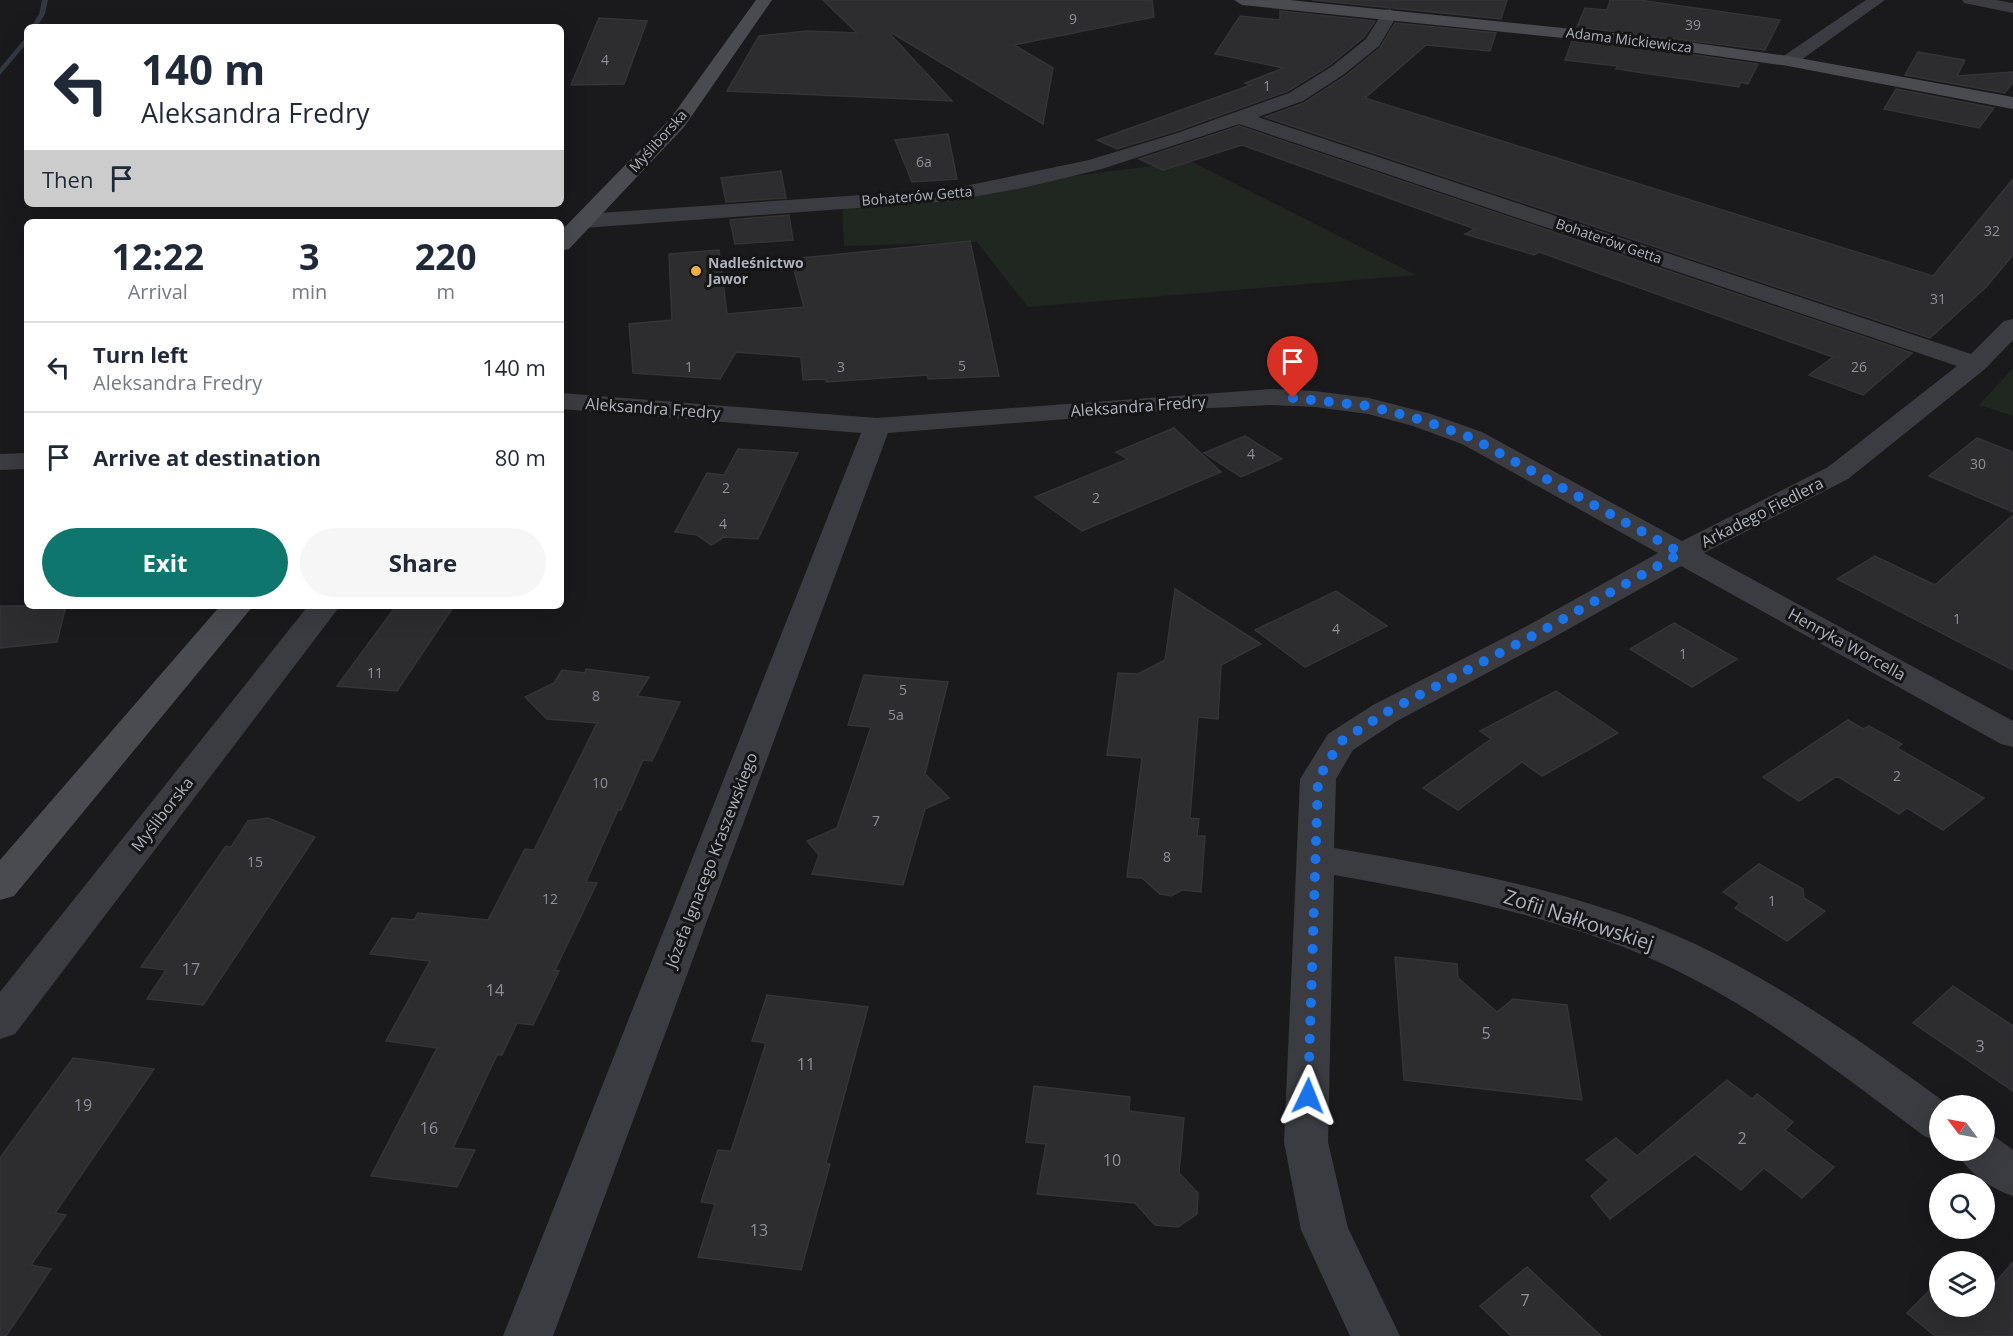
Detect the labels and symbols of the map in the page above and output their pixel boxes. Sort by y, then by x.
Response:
house number: 9 [1069,9,1077,28]
house number: 39 [1685,15,1701,34]
street label: Adama Mickiewicza [1565,22,1693,57]
house number: 4 [601,50,609,69]
house number: 1 [1263,76,1271,95]
street label: Myśliborska [625,105,691,176]
house number: 6a [916,152,932,171]
street label: Bohaterów Getta [861,181,973,210]
street label: Bohaterów Getta [1554,213,1665,268]
house number: 32 [1984,221,2000,240]
place label: Nadleśnictwo Jawor [706,253,804,288]
marker: Nadleśnictwo Jawor [689,264,703,278]
house number: 31 [1930,289,1946,308]
pin [1267,336,1318,398]
house number: 5 [958,356,966,375]
house number: 1 [685,357,693,376]
house number: 3 [837,357,845,376]
house number: 26 [1851,357,1867,376]
street label: Aleksandra Fredry [1070,390,1207,422]
street label: Aleksandra Fredry [585,392,722,424]
house number: 4 [1247,444,1255,463]
house number: 30 [1970,454,1986,473]
street label: Arkadego Fiedlera [1697,472,1827,552]
house number: 2 [722,478,730,497]
house number: 2 [1092,488,1100,507]
house number: 4 [719,514,727,533]
street label: Henryka Worcella [1784,603,1910,685]
house number: 1 [1953,609,1961,628]
house number: 4 [1332,619,1340,638]
house number: 1 [1679,644,1687,663]
house number: 11 [367,663,383,682]
house number: 5 [899,680,907,699]
house number: 8 [592,686,600,705]
house number: 5a [888,705,904,724]
street label: Józefa Ignacego Kraszewskiego [659,749,762,973]
house number: 2 [1893,766,1901,785]
street label: Myśliborska [126,772,198,856]
house number: 10 [592,773,608,792]
house number: 7 [872,811,880,830]
house number: 8 [1163,847,1171,866]
house number: 15 [247,852,263,871]
street label: Zofii Nałkowskiej [1501,883,1658,956]
house number: 12 [542,889,558,908]
house number: 1 [1768,891,1776,910]
house number: 17 [182,958,200,980]
house number: 14 [486,979,504,1001]
house number: 5 [1481,1022,1491,1044]
house number: 3 [1975,1035,1985,1057]
house number: 11 [797,1053,815,1075]
position arrow [1276,1064,1340,1128]
house number: 19 [74,1094,92,1116]
north arrow [1929,1095,1995,1161]
house number: 16 [420,1117,438,1139]
house number: 2 [1737,1127,1747,1149]
house number: 10 [1103,1149,1121,1171]
house number: 13 [750,1219,768,1241]
house number: 7 [1520,1289,1530,1311]

